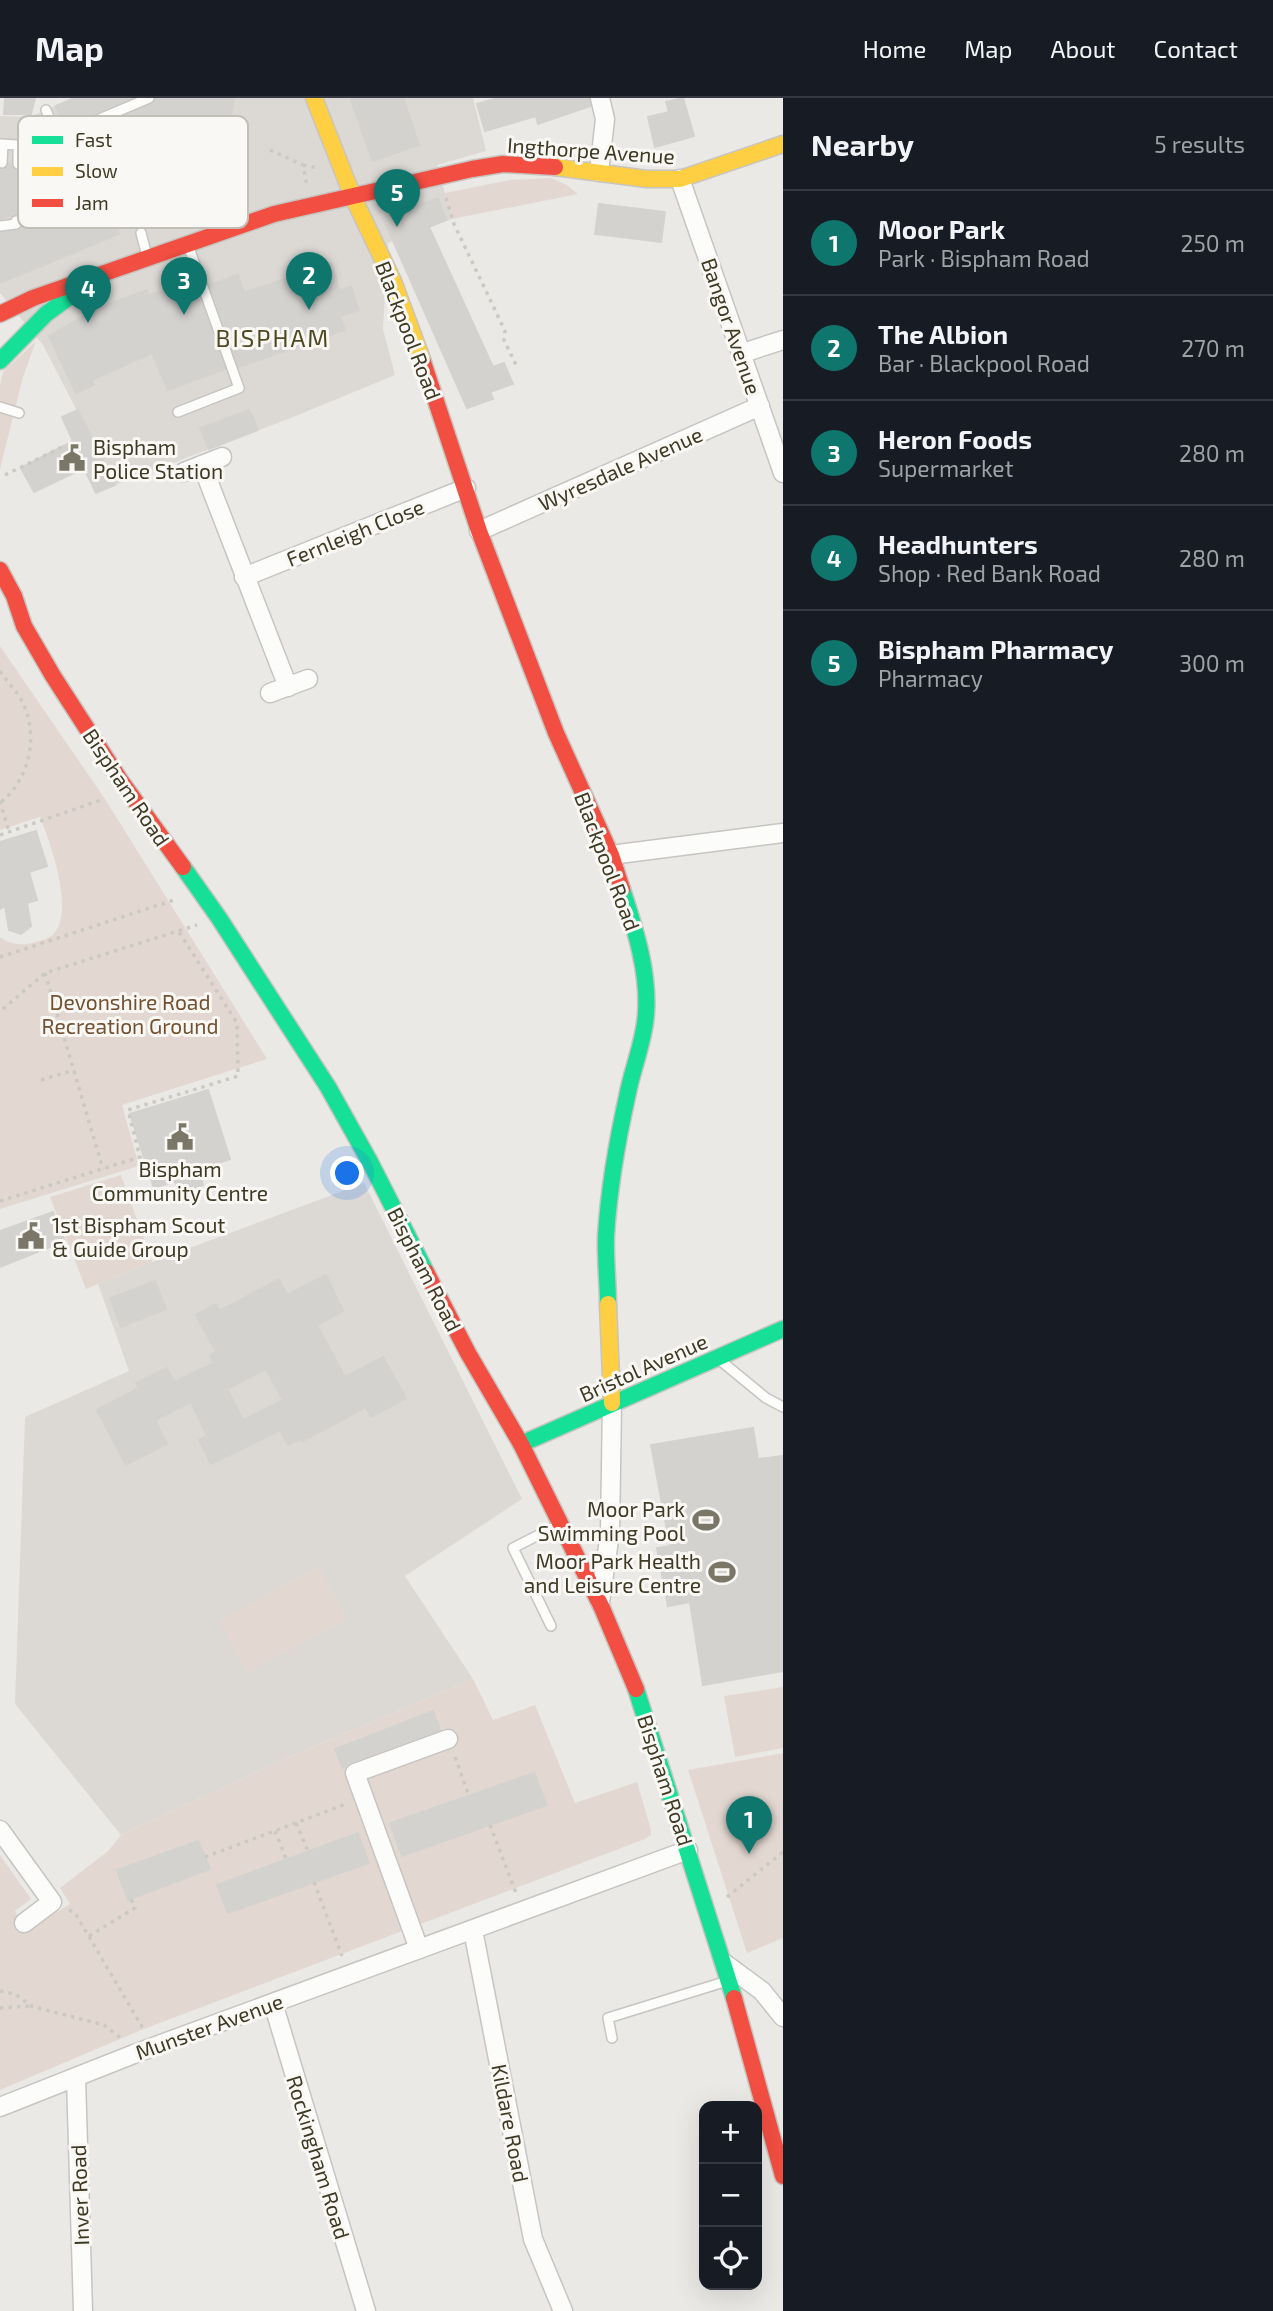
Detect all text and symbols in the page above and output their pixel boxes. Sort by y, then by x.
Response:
text: Map [35,28,104,68]
text: Home [863,34,926,63]
text: Map [964,34,1012,63]
text: About [1050,34,1116,63]
text: Contact [1154,34,1238,63]
legend [18,116,248,228]
text: Nearby [811,126,914,162]
text: Fast [75,128,112,151]
text: 5 results [1154,130,1245,158]
street label: Ingthorpe Avenue [506,132,676,168]
text: Slow [75,159,118,182]
pin: 5 [374,169,420,227]
text: Jam [75,191,109,214]
text: Moor Park [878,213,1005,244]
text: 1 [829,229,839,257]
text: 250 m [1181,229,1245,257]
text: Park · Bispham Road [878,244,1090,272]
pin: 2 [286,252,332,310]
street label: Bangor Avenue [697,254,767,398]
pin: 3 [161,257,207,315]
street label: Blackpool Road [371,257,447,403]
pin: 4 [65,265,111,323]
text: The Albion [878,318,1008,349]
district label: BISPHAM [216,323,330,352]
text: 2 [827,334,841,362]
text: 270 m [1181,334,1245,362]
text: Bar · Blackpool Road [878,349,1090,377]
street label: Wyresdale Avenue [534,421,706,515]
text: Heron Foods [878,423,1032,454]
place label: Bispham Police Station [93,434,223,483]
text: 3 [827,439,841,467]
text: 280 m [1179,439,1245,467]
public building icon: Bispham Police Station [57,443,87,473]
text: Supermarket [878,454,1013,482]
street label: Fernleigh Close [282,493,428,571]
text: Headhunters [878,528,1038,559]
text: 4 [827,544,841,572]
text: 280 m [1179,544,1245,572]
text: Shop · Red Bank Road [878,559,1101,587]
text: Bispham Pharmacy [878,633,1113,664]
text: 5 [828,649,840,677]
text: 300 m [1179,649,1245,677]
text: Pharmacy [878,664,983,692]
street label: Bispham Road [79,724,175,850]
street label: Blackpool Road [570,788,646,934]
park label: Devonshire Road Recreation Ground [42,989,218,1038]
public building icon: Bispham Community Centre [165,1122,195,1152]
place label: Bispham Community Centre [92,1156,268,1205]
your location [330,1156,364,1190]
street label: Bispham Road [383,1203,467,1335]
place label: 1st Bispham Scout & Guide Group [52,1212,225,1261]
public building icon: 1st Bispham Scout & Guide Group [16,1221,46,1251]
street label: Bristol Avenue [575,1328,711,1406]
place label: Moor Park Swimming Pool [538,1496,686,1545]
sports icon: Moor Park Swimming Pool [691,1505,721,1535]
place label: Moor Park Health and Leisure Centre [524,1548,701,1597]
sports icon: Moor Park Health and Leisure Centre [707,1557,737,1587]
street label: Bispham Road [633,1711,699,1849]
pin: 1 [726,1796,772,1854]
street label: Munster Avenue [132,1988,286,2064]
street label: Kildare Road [487,2062,535,2184]
street label: Rockingham Road [282,2072,356,2242]
map controls [699,2101,762,2290]
button: + [699,2101,762,2164]
street label: Inver Road [65,2144,93,2246]
button: − [699,2164,762,2227]
button: locate [699,2227,762,2290]

